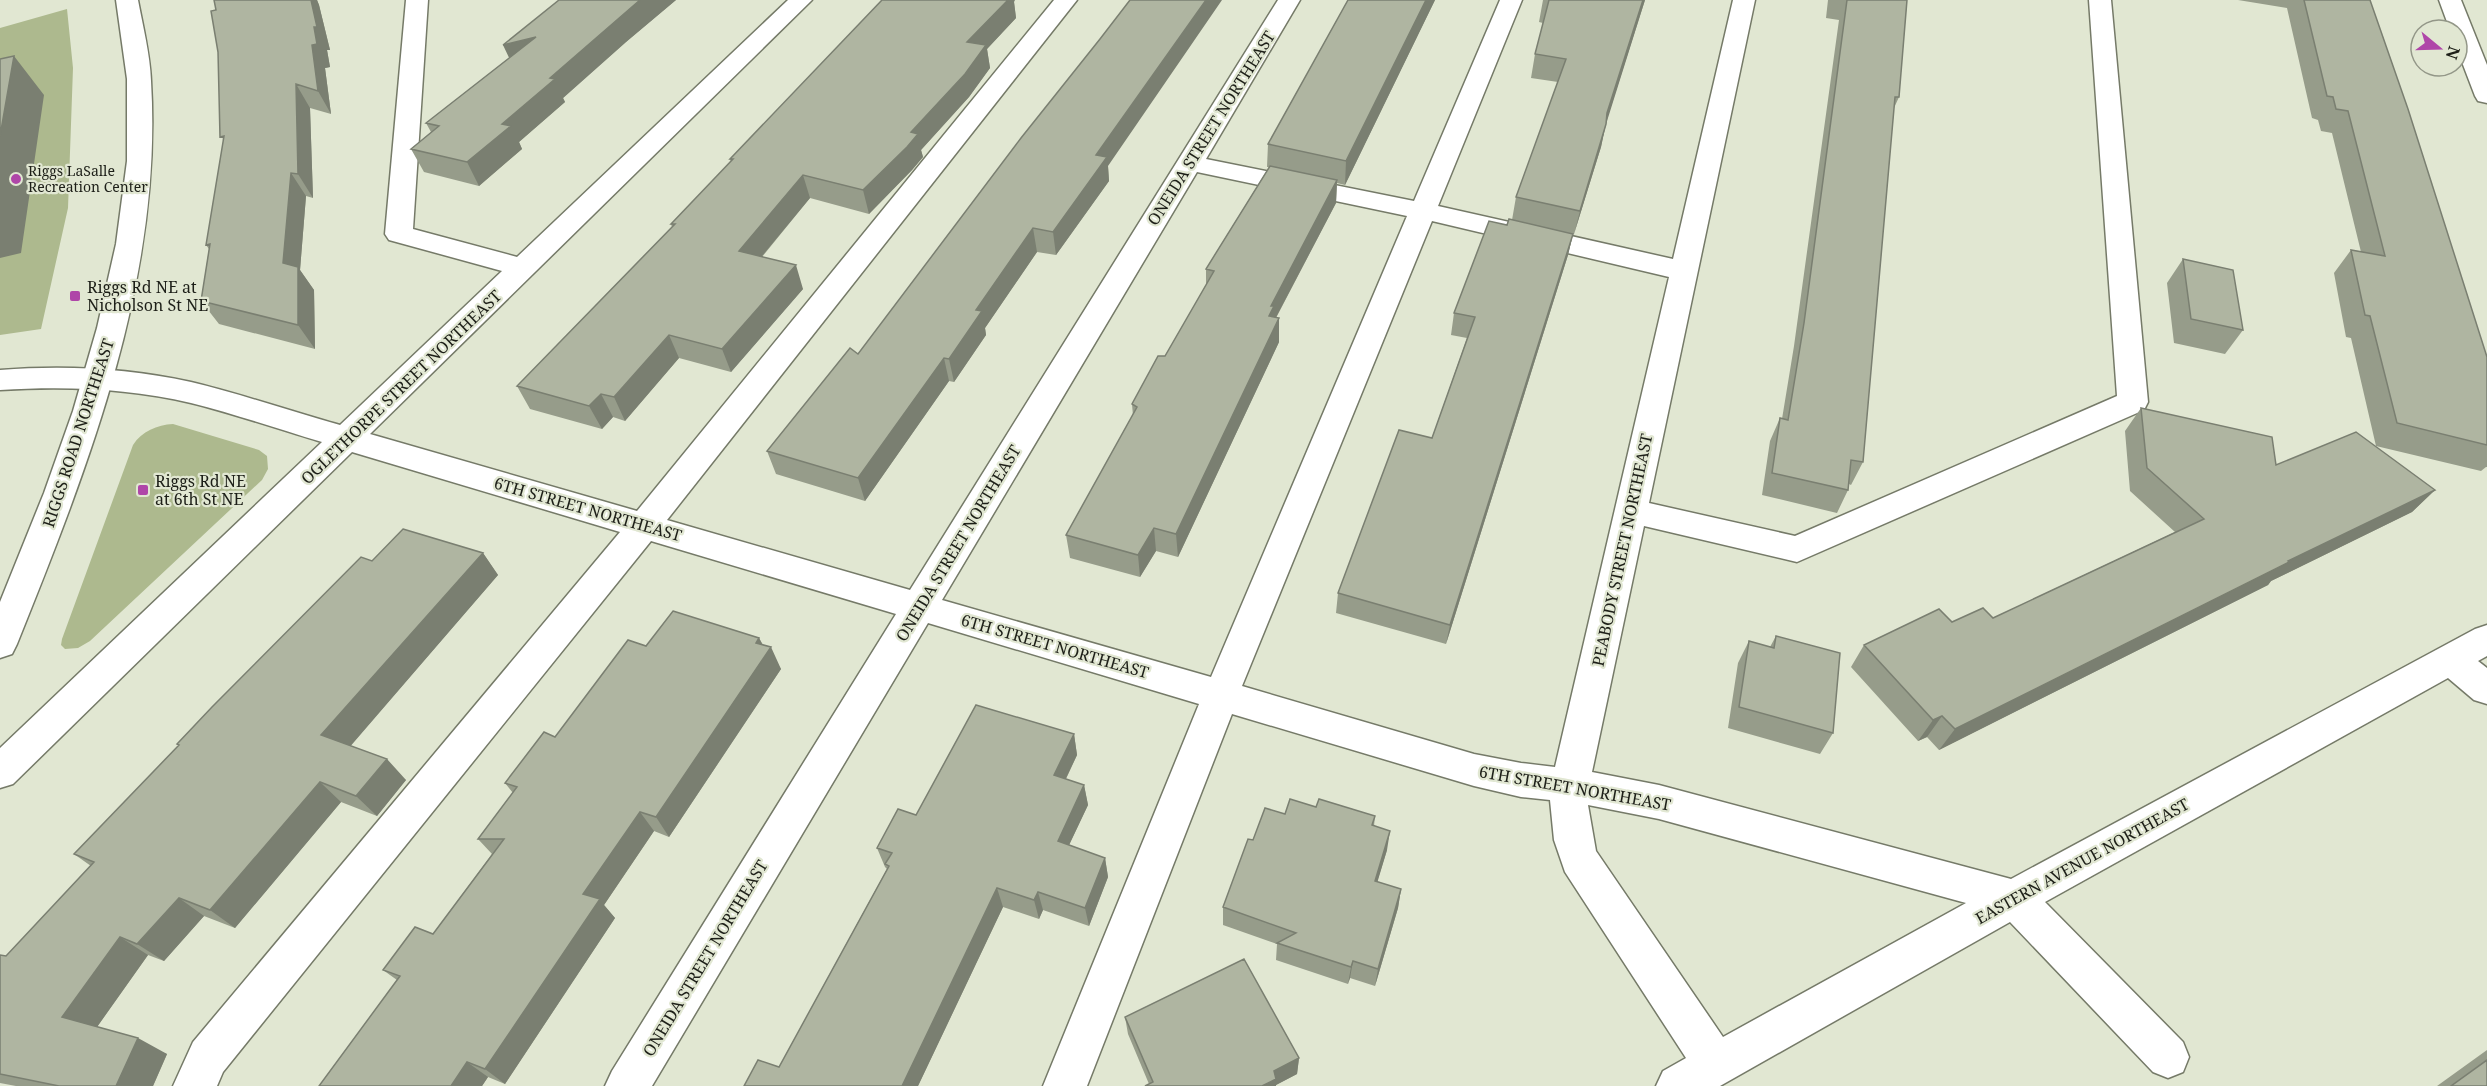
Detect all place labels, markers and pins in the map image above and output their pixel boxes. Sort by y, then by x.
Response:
place label: Riggs LaSalle Recreation Center [28,161,148,196]
marker: Riggs LaSalle Recreation Center [9,172,23,186]
place label: Riggs Rd NE at Nicholson St NE [87,276,208,316]
marker: Riggs Rd NE at Nicholson St NE [68,289,82,303]
place label: Riggs Rd NE at 6th St NE [155,470,246,510]
marker: Riggs Rd NE at 6th St NE [136,483,150,497]

